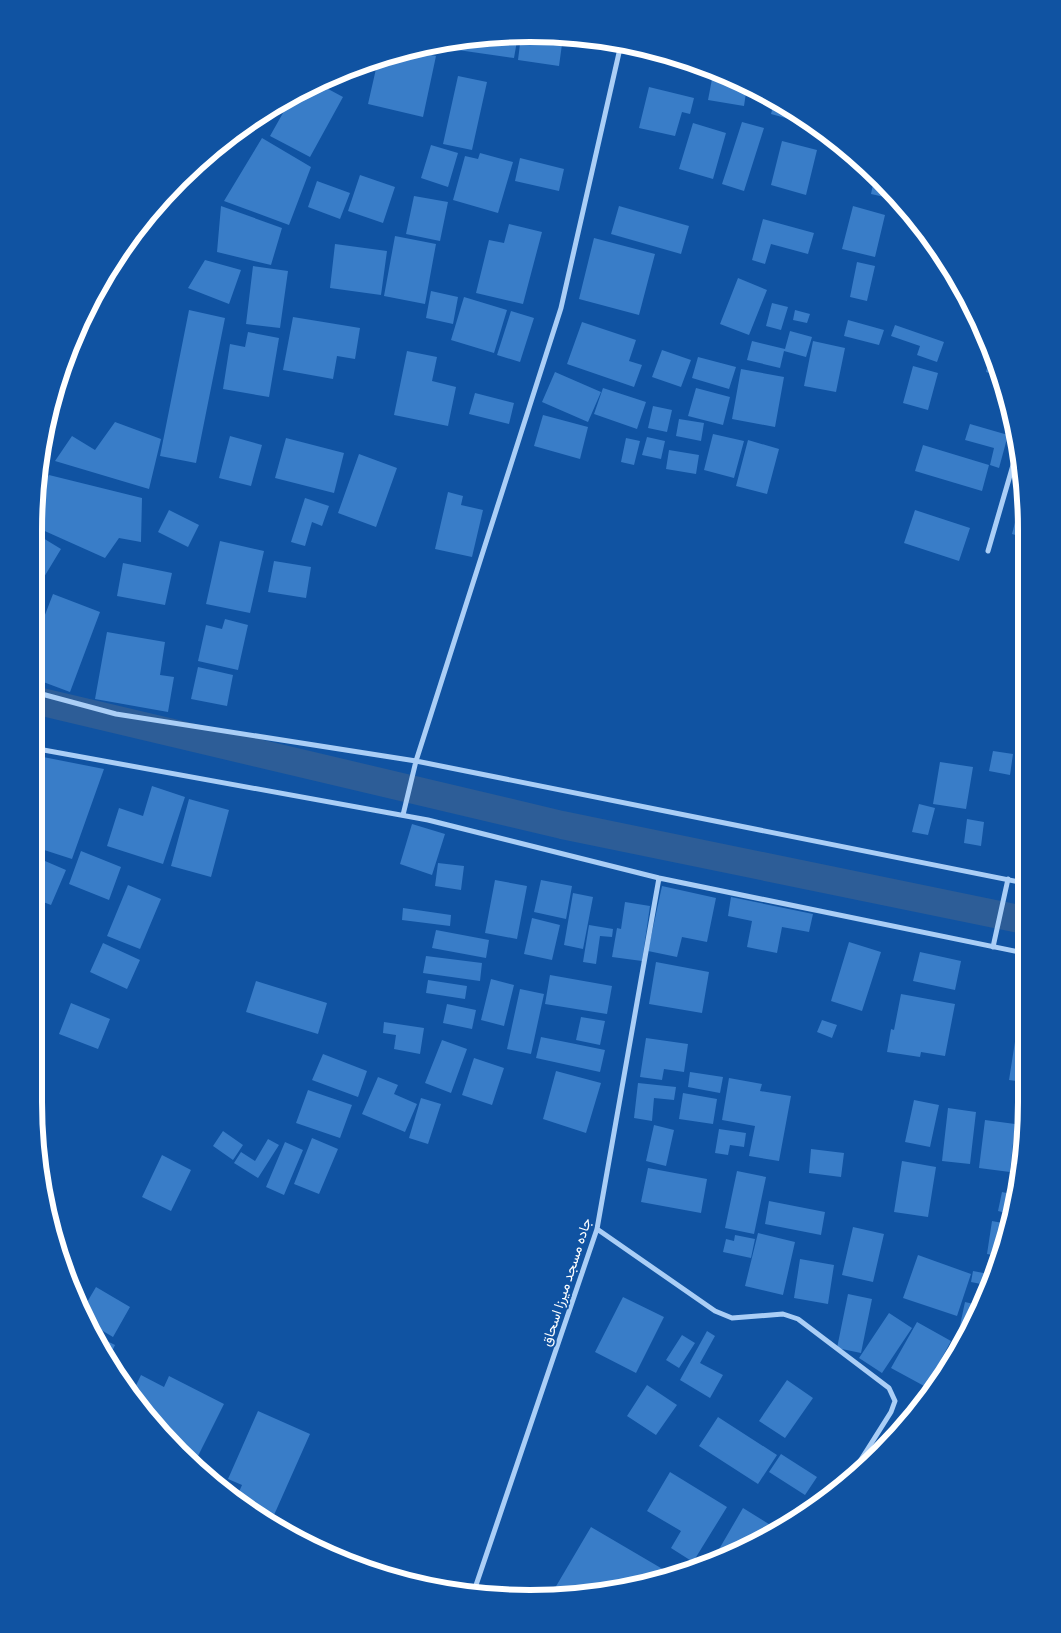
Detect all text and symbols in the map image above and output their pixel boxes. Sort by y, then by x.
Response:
street label: جاده مسجد ميرزا اسحاق [537,1216,595,1348]

